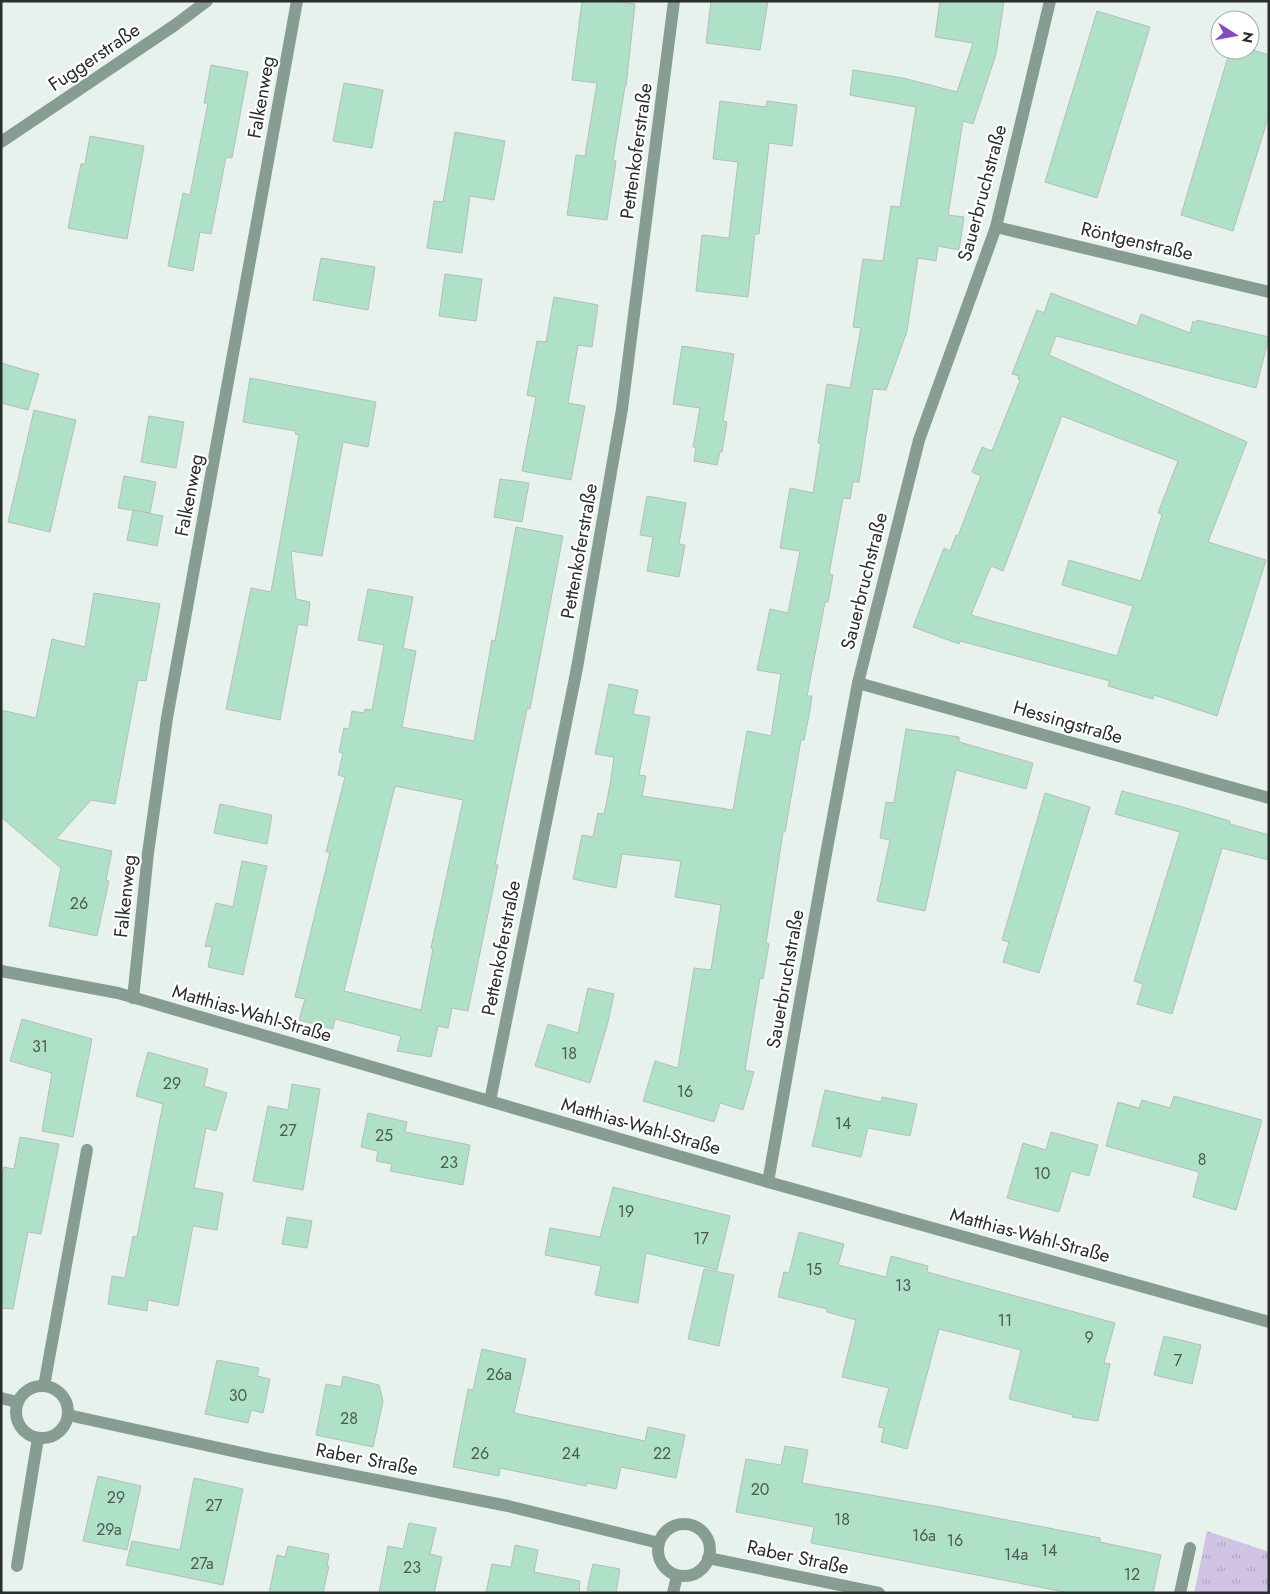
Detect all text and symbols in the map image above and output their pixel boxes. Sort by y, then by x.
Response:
north arrow [1210,10,1260,60]
street label: Fuggerstraße [43,16,145,98]
text: N [1237,30,1259,45]
street label: Falkenweg [240,54,282,140]
street label: Pettenkoferstraße [613,81,659,221]
street label: Sauerbruchstraße [951,121,1013,264]
street label: Röntgenstraße [1078,215,1196,267]
street label: Falkenweg [168,451,210,539]
street label: Pettenkoferstraße [554,481,604,621]
street label: Sauerbruchstraße [834,509,894,652]
street label: Hessingstraße [1010,693,1126,751]
street label: Falkenweg [107,853,143,939]
street label: Pettenkoferstraße [475,878,527,1018]
house number: 26 [70,892,88,915]
street label: Sauerbruchstraße [759,907,811,1051]
street label: Matthias-Wahl-Straße [169,977,335,1049]
house number: 31 [32,1035,48,1058]
house number: 18 [561,1042,577,1065]
house number: 29 [163,1072,181,1095]
house number: 16 [677,1080,693,1103]
street label: Matthias-Wahl-Straße [558,1090,724,1162]
house number: 14 [835,1112,851,1135]
house number: 27 [279,1119,297,1142]
house number: 25 [375,1124,393,1147]
house number: 8 [1198,1148,1206,1171]
house number: 23 [440,1151,458,1174]
house number: 10 [1034,1162,1050,1185]
house number: 19 [618,1200,634,1223]
street label: Matthias-Wahl-Straße [947,1201,1113,1269]
house number: 17 [693,1227,709,1250]
house number: 15 [806,1258,822,1281]
house number: 13 [895,1274,911,1297]
house number: 11 [998,1309,1012,1332]
house number: 9 [1084,1326,1094,1349]
house number: 7 [1174,1349,1183,1372]
house number: 26a [486,1363,512,1386]
house number: 30 [229,1384,247,1407]
house number: 28 [340,1407,358,1430]
street label: Raber Straße [313,1436,421,1482]
house number: 26 [471,1442,489,1465]
house number: 24 [562,1442,580,1465]
house number: 22 [653,1442,671,1465]
house number: 20 [751,1478,769,1501]
house number: 29 [107,1486,125,1509]
house number: 27 [205,1494,223,1517]
house number: 18 [834,1508,850,1531]
house number: 29a [96,1518,122,1541]
house number: 16a [912,1524,936,1547]
house number: 16 [947,1529,963,1552]
street label: Raber Straße [744,1533,852,1581]
house number: 14 [1041,1539,1057,1562]
house number: 14a [1004,1543,1028,1566]
house number: 27a [190,1552,214,1575]
house number: 23 [403,1556,421,1579]
house number: 12 [1124,1563,1140,1586]

